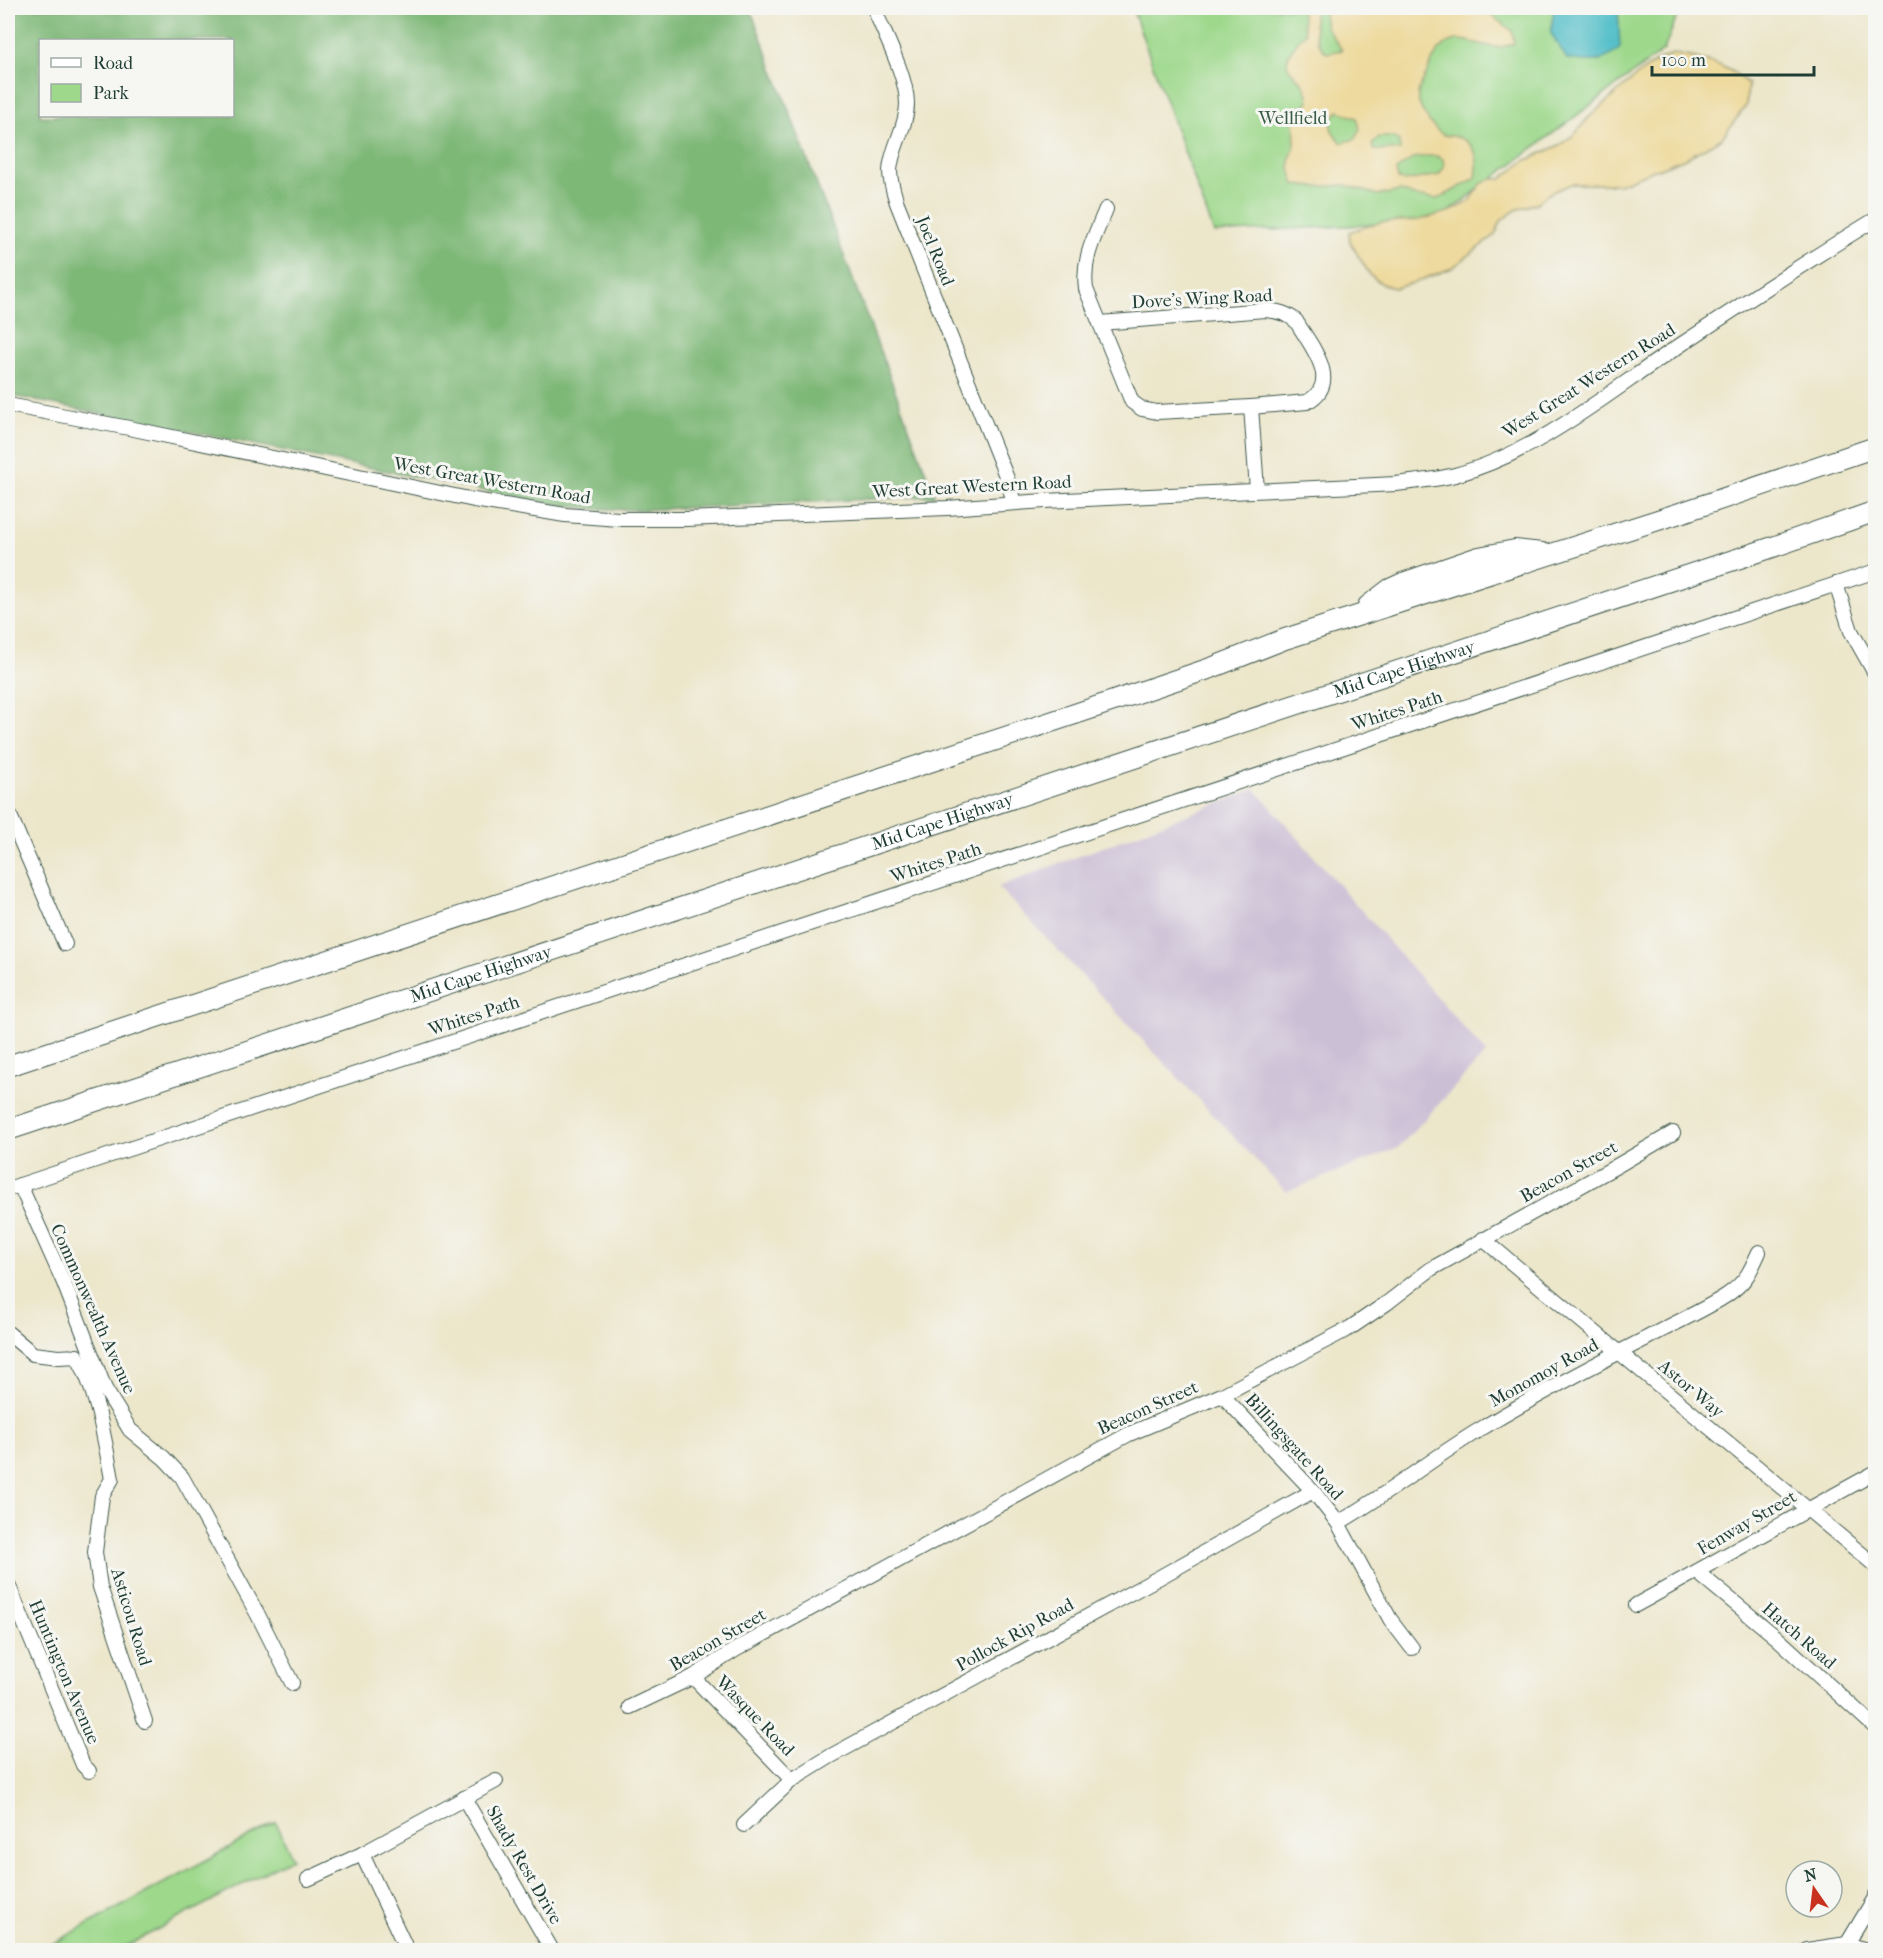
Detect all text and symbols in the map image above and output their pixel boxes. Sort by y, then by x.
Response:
legend [39,39,234,117]
scale bar [1652,39,1814,77]
text: 100 m [1661,50,1706,71]
text: Road [93,53,133,74]
text: Park [93,83,130,104]
park label: Wellfield [1258,108,1328,129]
street label: Joel Road [911,211,959,289]
street label: Dove's Wing Road [1131,285,1273,313]
street label: West Great Western Road [1498,319,1679,443]
street label: West Great Western Road [391,453,592,509]
street label: West Great Western Road [871,471,1072,503]
street label: Mid Cape Highway [1330,635,1479,702]
street label: Whites Path [1348,686,1445,736]
street label: Mid Cape Highway [869,788,1017,855]
street label: Whites Path [887,838,984,888]
street label: Mid Cape Highway [407,940,556,1007]
street label: Whites Path [425,991,522,1041]
street label: Beacon Street [1517,1136,1622,1207]
street label: Commonwealth Avenue [46,1221,140,1397]
street label: Monomoy Road [1486,1334,1602,1412]
street label: Astor Way [1653,1355,1729,1423]
street label: Beacon Street [1095,1376,1202,1439]
street label: Billingsgate Road [1241,1389,1348,1505]
street label: Fenway Street [1694,1486,1801,1560]
street label: Asticou Road [106,1565,156,1669]
street label: Pollock Rip Road [952,1594,1078,1676]
street label: Huntington Avenue [24,1597,104,1747]
street label: Hatch Road [1758,1598,1840,1674]
street label: Beacon Street [666,1604,770,1676]
street label: Wasque Road [711,1671,799,1761]
street label: Shady Rest Drive [482,1802,566,1928]
north arrow [1784,1859,1844,1919]
text: N [1802,1864,1820,1886]

